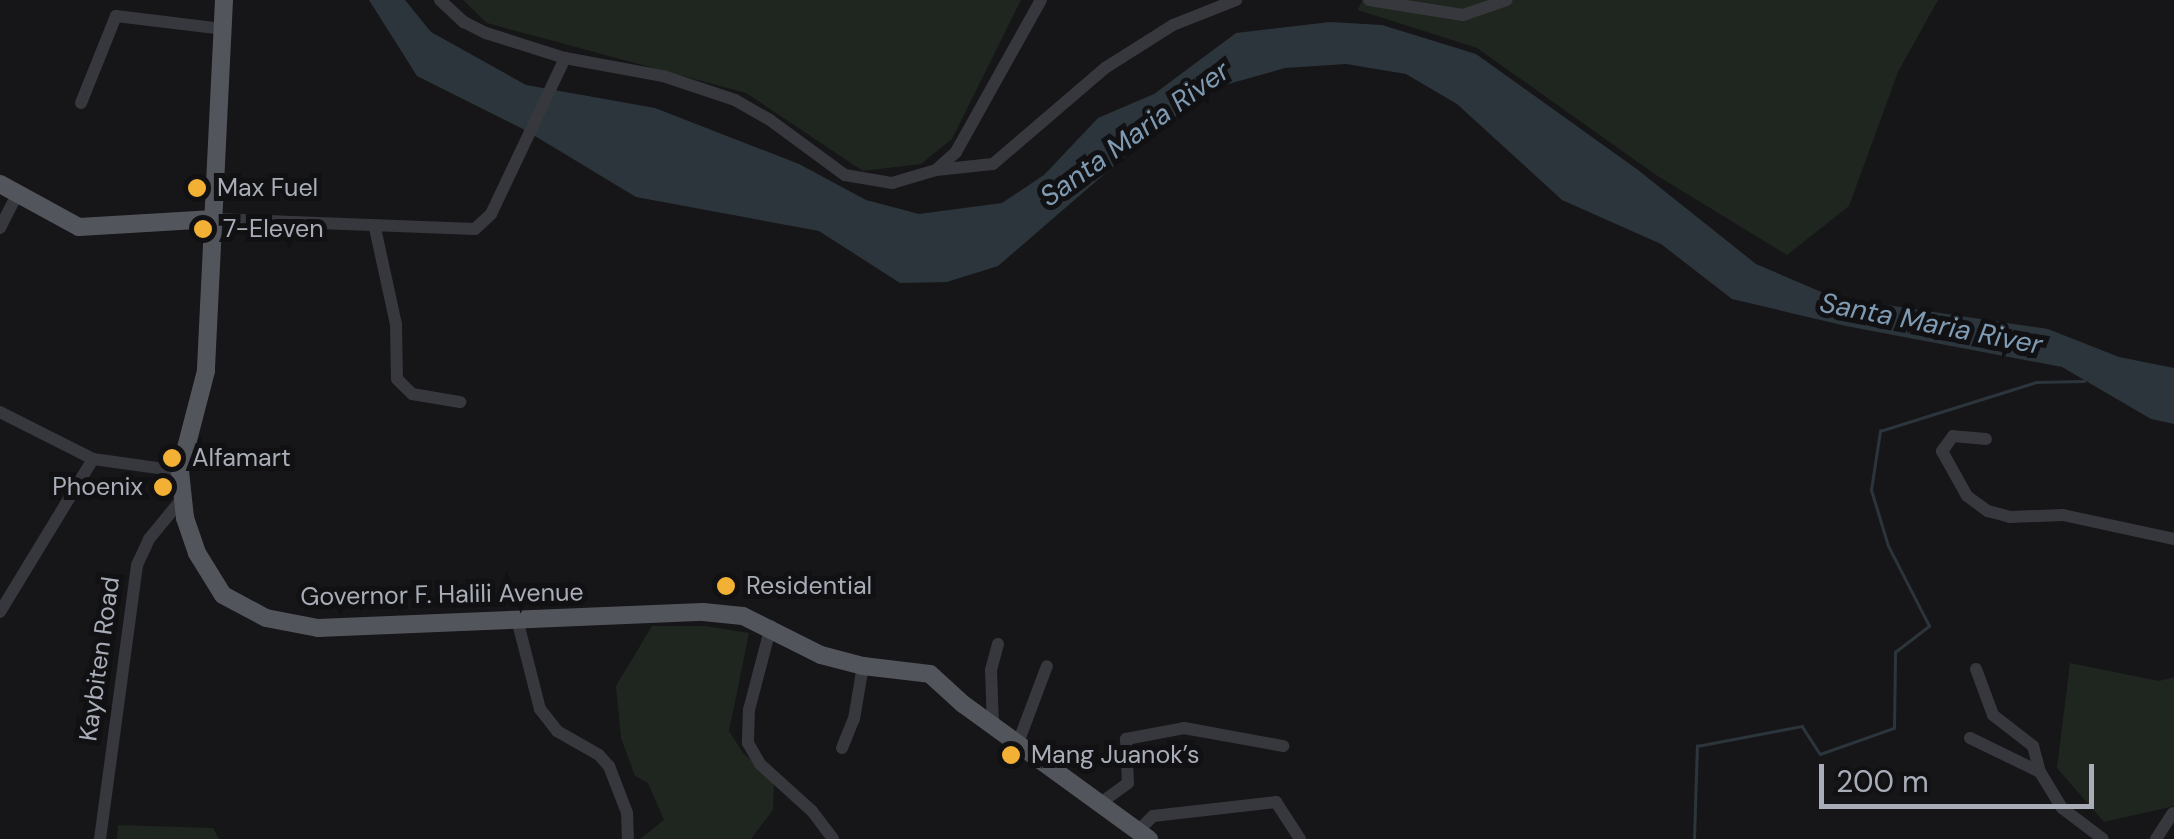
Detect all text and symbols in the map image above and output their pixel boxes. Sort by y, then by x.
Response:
water label: Santa Maria River [1034,54,1236,214]
place label: Max Fuel [217,173,318,203]
marker: Max Fuel [186,177,208,199]
place label: 7-Eleven [223,214,324,244]
marker: 7-Eleven [192,218,214,240]
water label: Santa Maria River [1817,286,2045,362]
place label: Alfamart [192,443,291,473]
marker: Alfamart [161,447,183,469]
place label: Phoenix [52,472,143,502]
marker: Phoenix [152,476,174,498]
place label: Residential [746,571,872,601]
street label: Kaybiten Road [74,575,126,743]
marker: Residential [715,575,737,597]
street label: Governor F. Halili Avenue [300,578,584,612]
place label: Mang Juanok’s [1031,740,1200,770]
marker: Mang Juanok’s [1000,744,1022,766]
scale bar [1824,744,2099,806]
text: 200 m [1836,762,1929,801]

